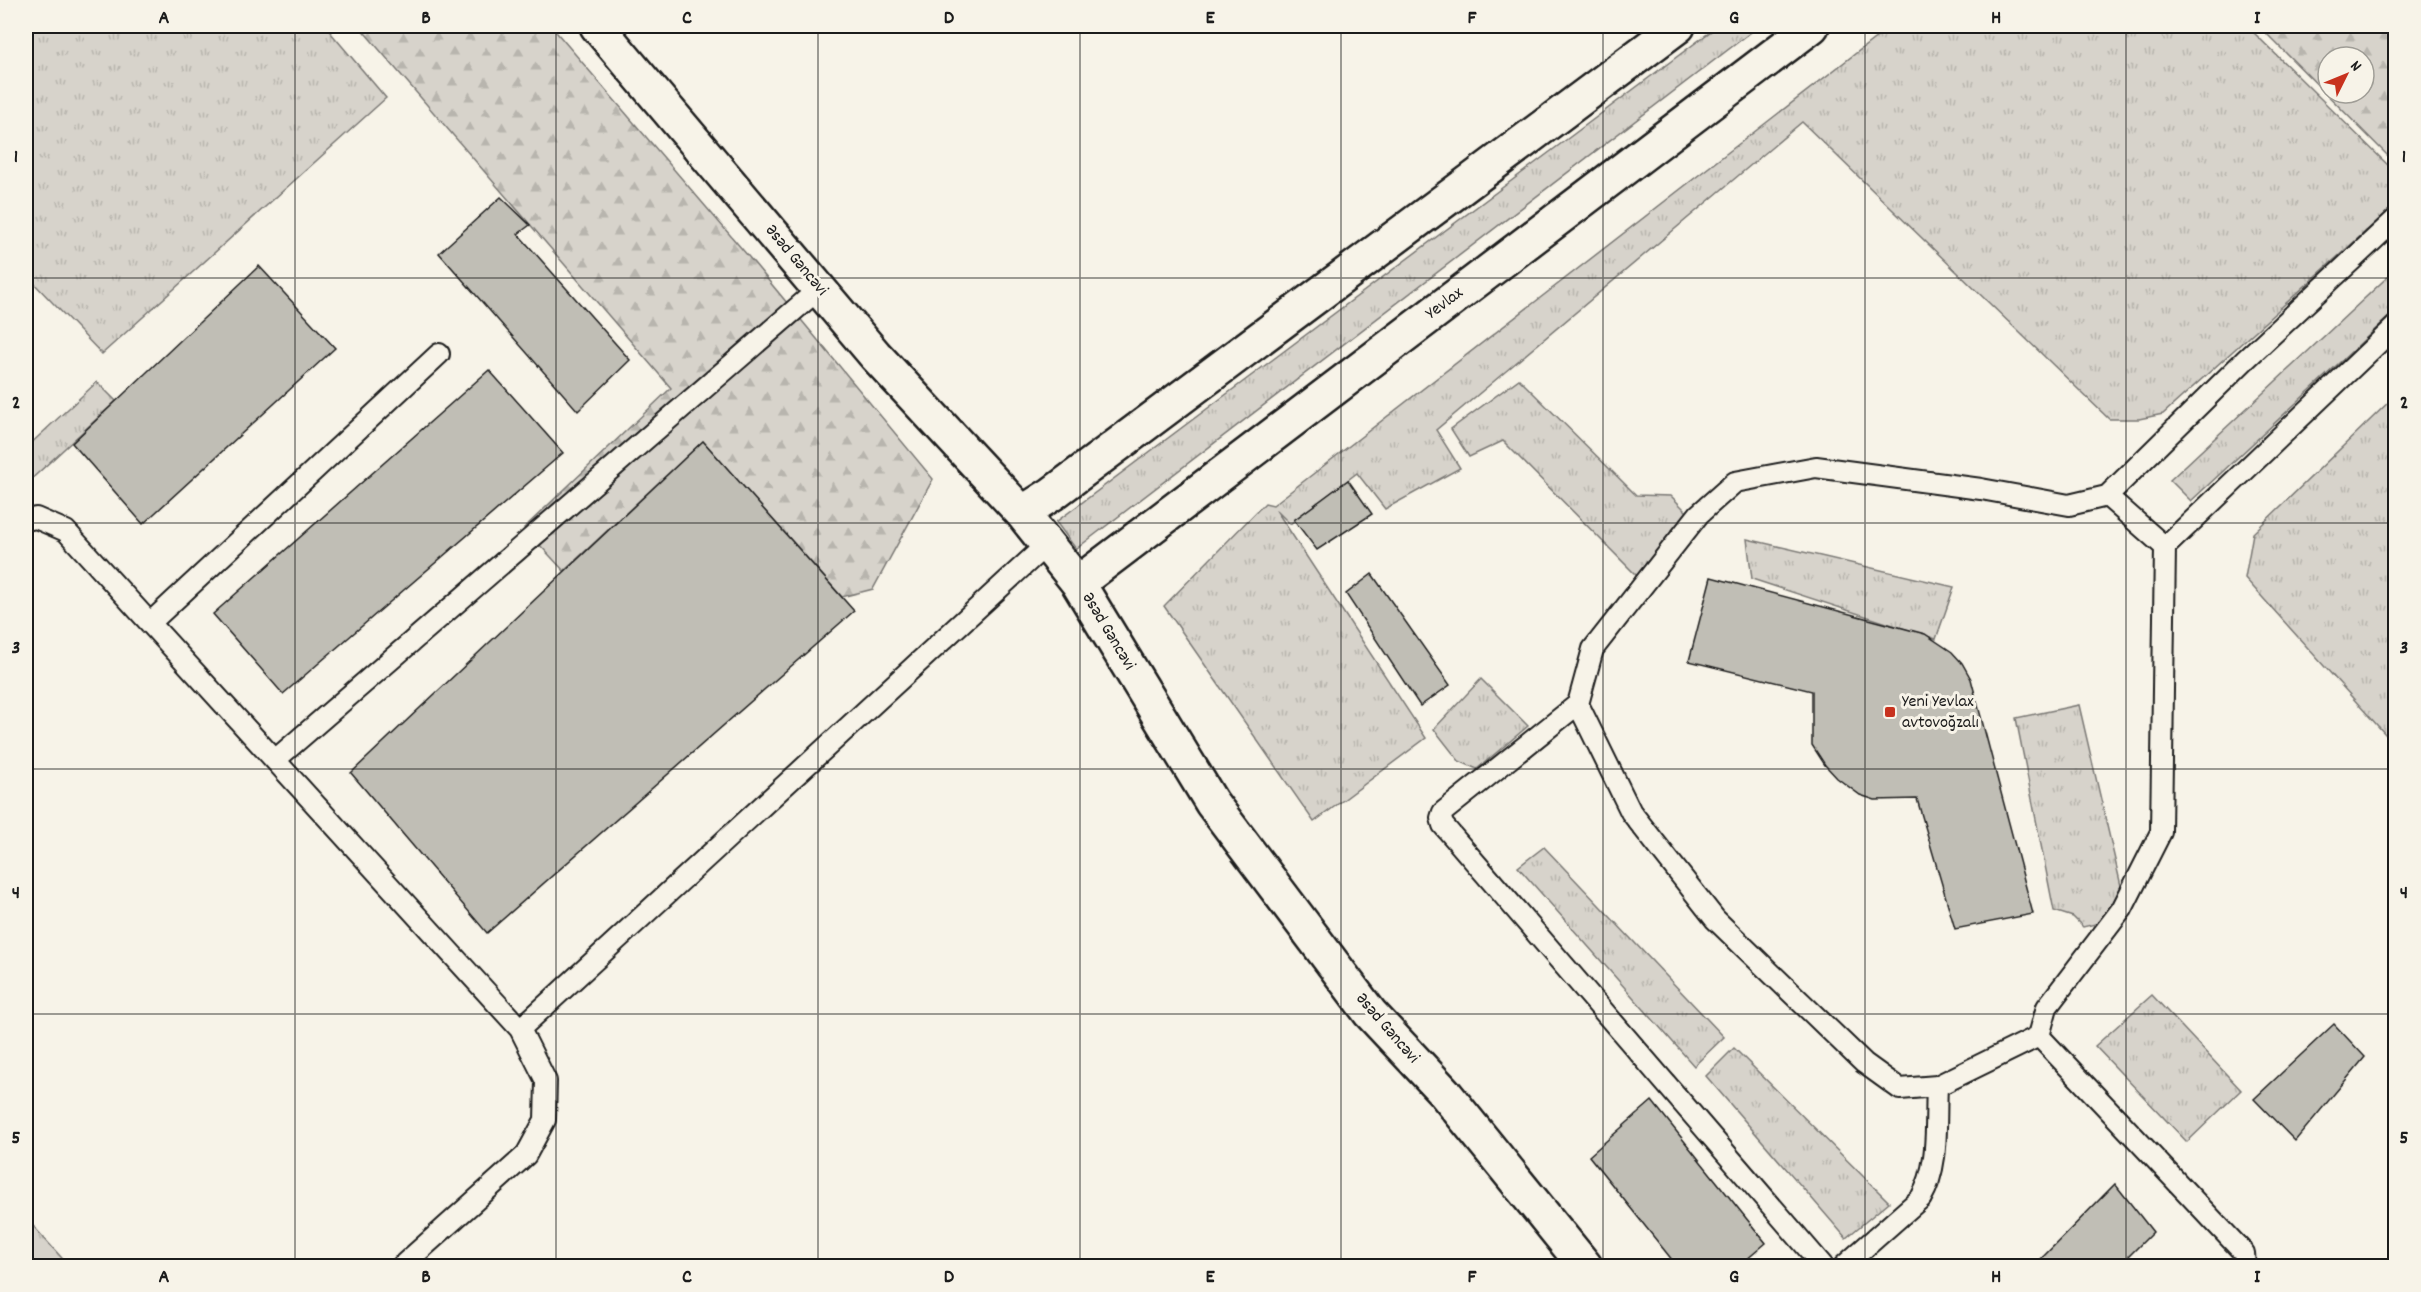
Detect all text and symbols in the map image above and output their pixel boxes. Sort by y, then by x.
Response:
text: A [159,5,170,33]
text: B [421,5,431,33]
text: C [682,5,692,33]
text: D [944,5,955,33]
text: E [1205,5,1215,33]
text: F [1468,5,1478,33]
text: G [1729,5,1739,33]
text: H [1991,5,2001,33]
text: I [2254,5,2261,33]
north arrow [2316,45,2376,105]
text: N [2344,56,2366,77]
text: 1 [14,144,18,172]
text: 1 [2402,144,2406,172]
street label: Əsəd Gəncəvi [759,220,833,302]
street label: Yevlax [1421,281,1469,326]
text: 2 [12,390,20,418]
text: 2 [2400,390,2408,418]
street label: Əsəd Gəncəvi [1075,589,1141,675]
text: 3 [12,635,20,663]
text: 3 [2400,635,2408,663]
place label: Yeni Yevlax avtovoğzalı [1902,690,1979,736]
marker: Yeni Yevlax avtovoğzalı [1883,705,1897,719]
text: 4 [12,880,20,908]
text: 4 [2400,880,2408,908]
street label: Əsəd Gəncəvi [1349,988,1425,1070]
text: 5 [11,1125,21,1153]
text: 5 [2399,1125,2409,1153]
text: A [159,1264,170,1292]
text: B [421,1264,431,1292]
text: C [682,1264,692,1292]
text: D [944,1264,955,1292]
text: E [1205,1264,1215,1292]
text: F [1468,1264,1478,1292]
text: G [1729,1264,1739,1292]
text: H [1991,1264,2001,1292]
text: I [2254,1264,2261,1292]

